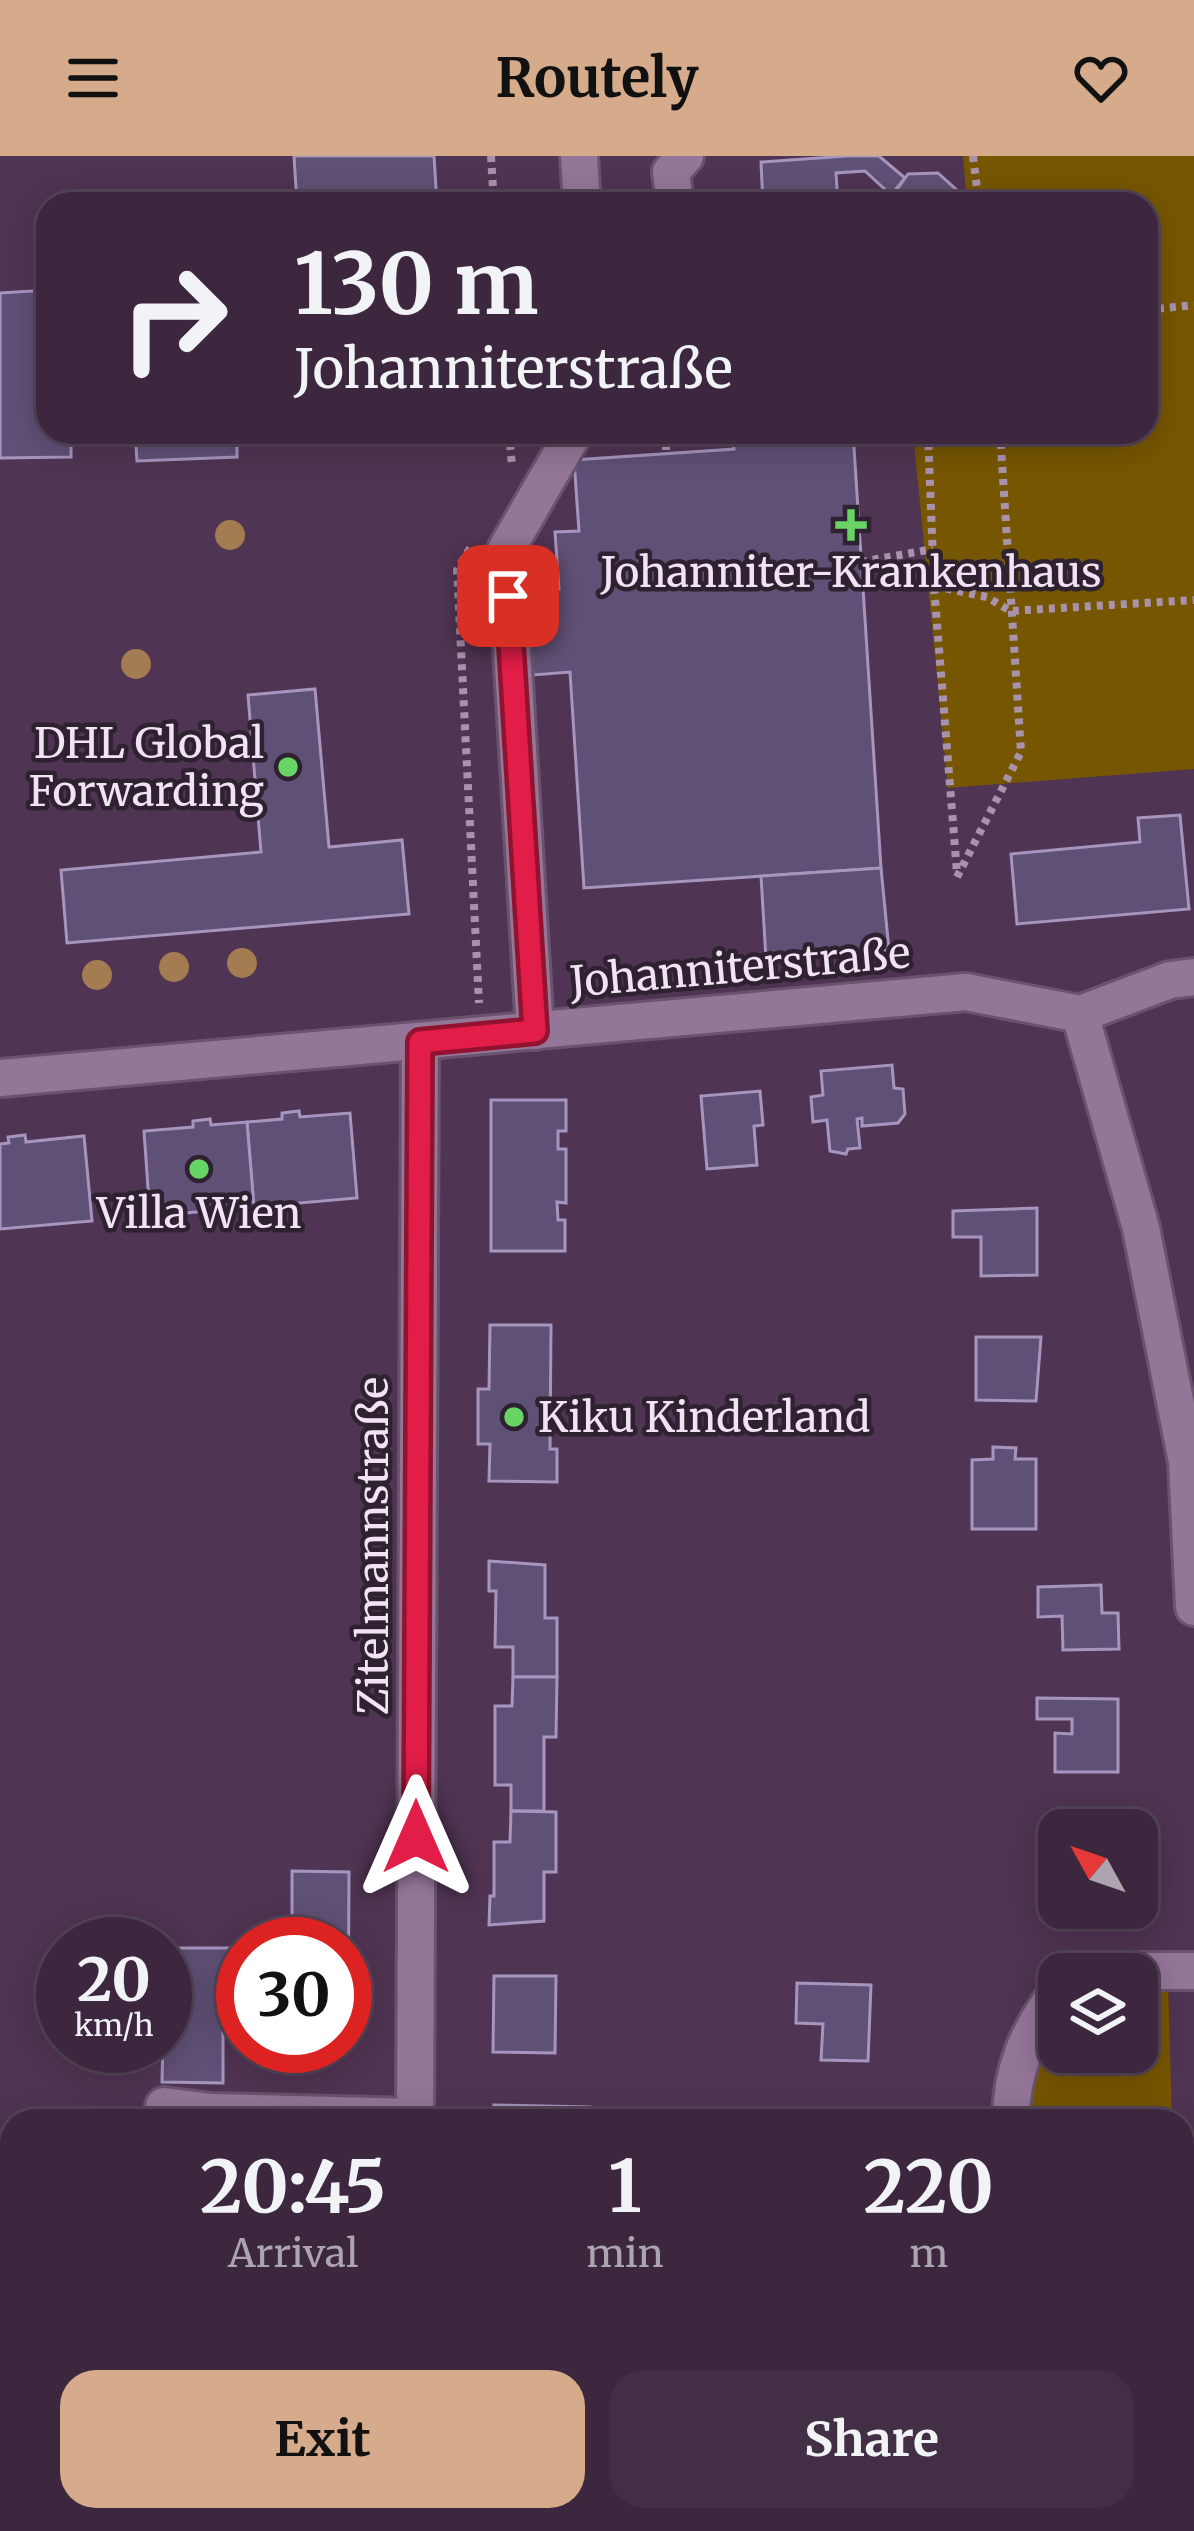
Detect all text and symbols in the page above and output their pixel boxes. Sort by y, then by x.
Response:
text: Routely [495,44,699,112]
icon: menu [60,45,126,111]
icon: heart [1068,45,1134,111]
text: 130 m [294,231,538,337]
icon: right [96,240,252,396]
text: Johanniterstraße [294,335,733,403]
marker: Johanniter-Krankenhaus [835,509,867,541]
pin [457,545,559,647]
place label: Johanniter-Krankenhaus [599,546,1102,598]
icon: arrive [475,563,541,629]
place label: DHL Global Forwarding [28,717,264,818]
marker: DHL Global Forwarding [275,754,301,780]
street label: Johanniterstraße [567,926,912,1008]
marker: Villa Wien [186,1156,212,1182]
place label: Villa Wien [96,1187,301,1239]
street label: Zitelmannstraße [347,1377,399,1715]
place label: Kiku Kinderland [538,1391,870,1443]
marker: Kiku Kinderland [501,1404,527,1430]
position arrow [353,1774,479,1900]
north arrow [1038,1809,1158,1929]
map controls [1038,1809,1158,2073]
speed limit sign: 30 [216,1917,372,2073]
text: 20 [77,1942,151,2017]
button: layers [1038,1953,1158,2073]
text: km/h [74,2006,154,2044]
text: 20:45 [200,2141,386,2232]
text: 1 [608,2141,642,2232]
text: 220 [863,2141,994,2232]
text: Arrival [228,2229,358,2278]
text: min [586,2229,664,2278]
text: m [909,2229,948,2278]
button: Exit [60,2370,585,2508]
button: Share [609,2370,1134,2508]

